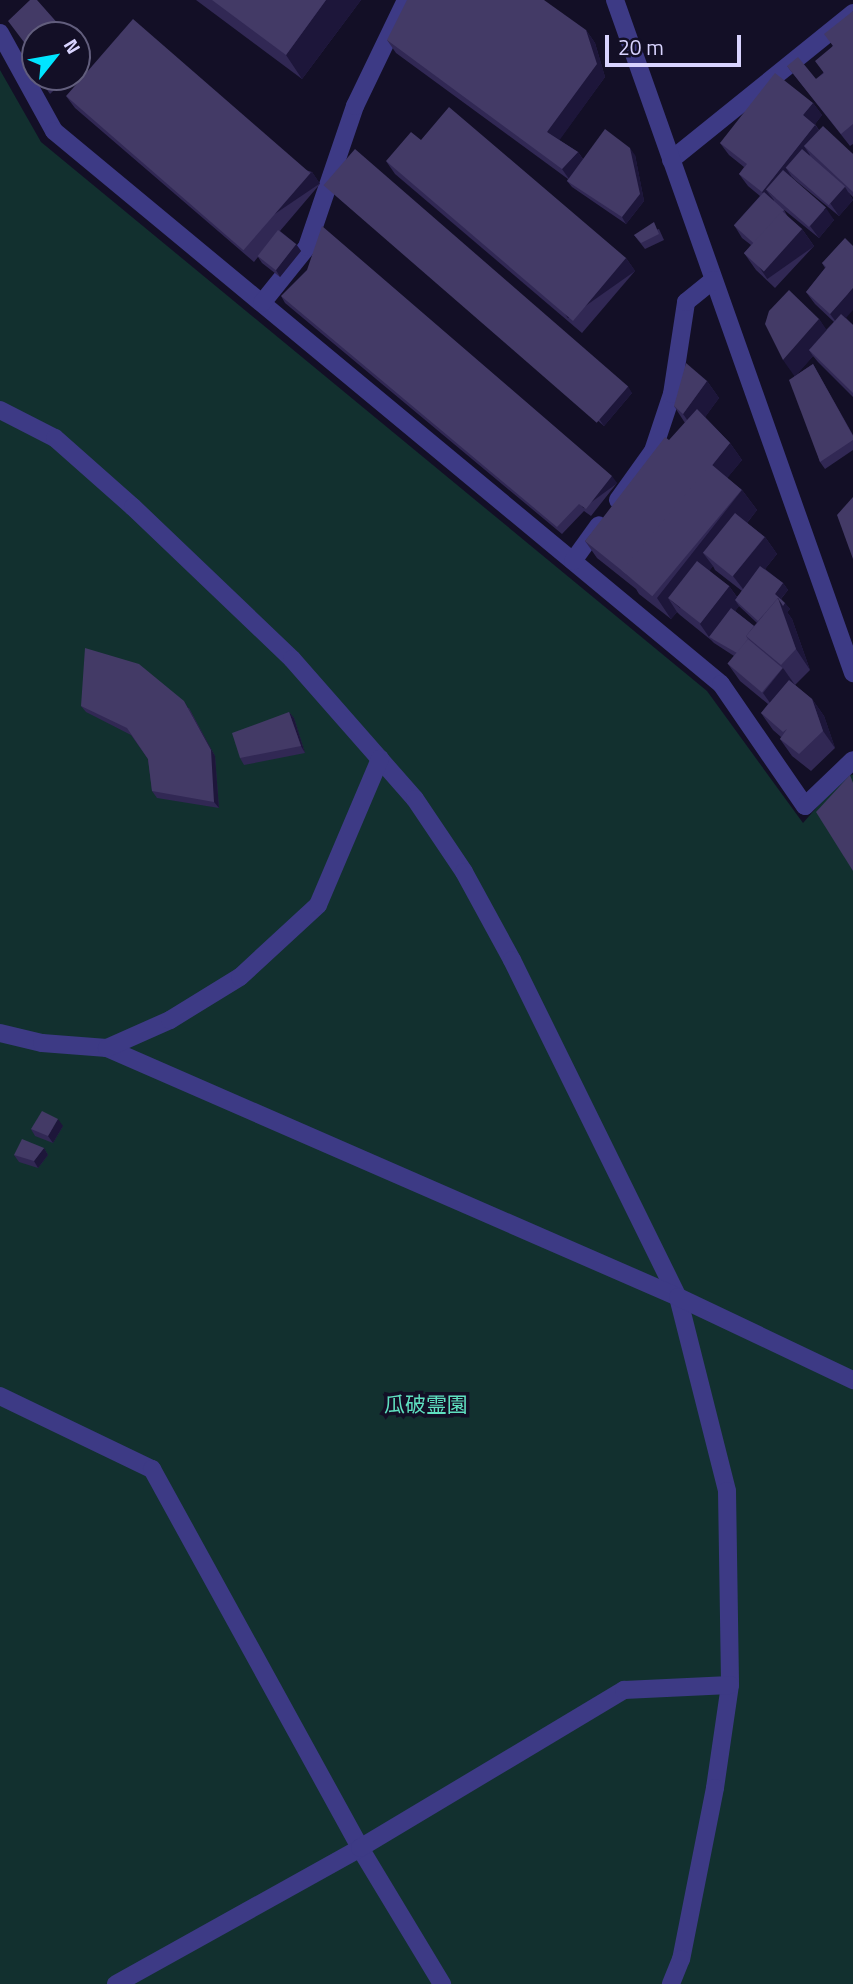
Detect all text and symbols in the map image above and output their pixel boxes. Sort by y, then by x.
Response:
north arrow [21,21,91,91]
scale bar [608,21,744,65]
text: 20 m [618,31,664,63]
text: N [57,33,89,59]
park label: 瓜破霊園 [384,1391,468,1417]

